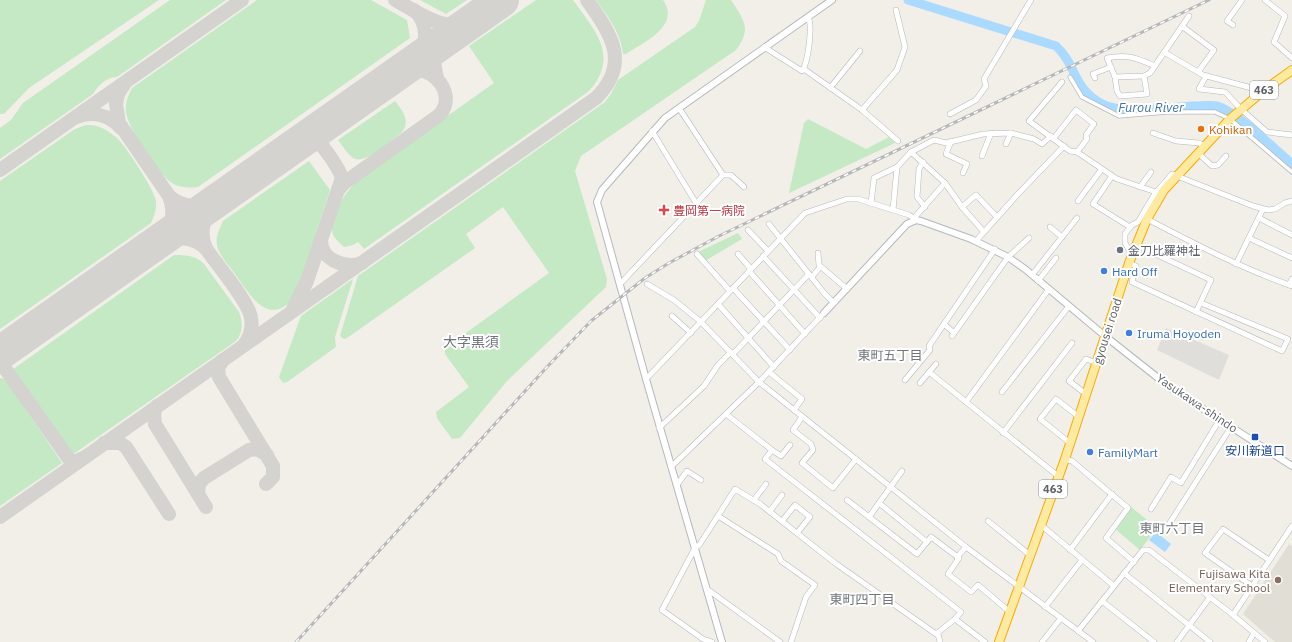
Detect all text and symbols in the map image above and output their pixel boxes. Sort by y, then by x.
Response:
road number: 463 [1250,81,1278,99]
water label: Furou River [1118,99,1185,116]
place label: Kohikan [1209,122,1252,137]
marker: Kohikan [1196,124,1206,134]
place label: 豊岡第一病院 [673,203,745,218]
marker: 豊岡第一病院 [658,204,670,216]
place label: 金刀比羅神社 [1128,243,1200,258]
marker: 金刀比羅神社 [1115,245,1125,255]
place label: Hard Off [1112,264,1157,279]
marker: Hard Off [1099,266,1109,276]
street label: gyousei road [1089,296,1125,366]
place label: Iruma Hoyoden [1137,326,1221,341]
marker: Iruma Hoyoden [1124,328,1134,338]
district label: 大字黒須 [443,333,499,351]
district label: 東町五丁目 [857,347,923,364]
street label: Yasukawa-shindo [1154,370,1241,436]
marker: 安川新道口 [1250,432,1260,442]
place label: 安川新道口 [1225,443,1285,458]
place label: FamilyMart [1098,445,1158,460]
marker: FamilyMart [1085,447,1095,457]
road number: 463 [1039,480,1067,498]
district label: 東町六丁目 [1139,520,1205,537]
place label: Fujisawa Kita Elementary School [1169,566,1271,595]
marker: Fujisawa Kita Elementary School [1273,575,1283,585]
district label: 東町四丁目 [829,591,895,608]

